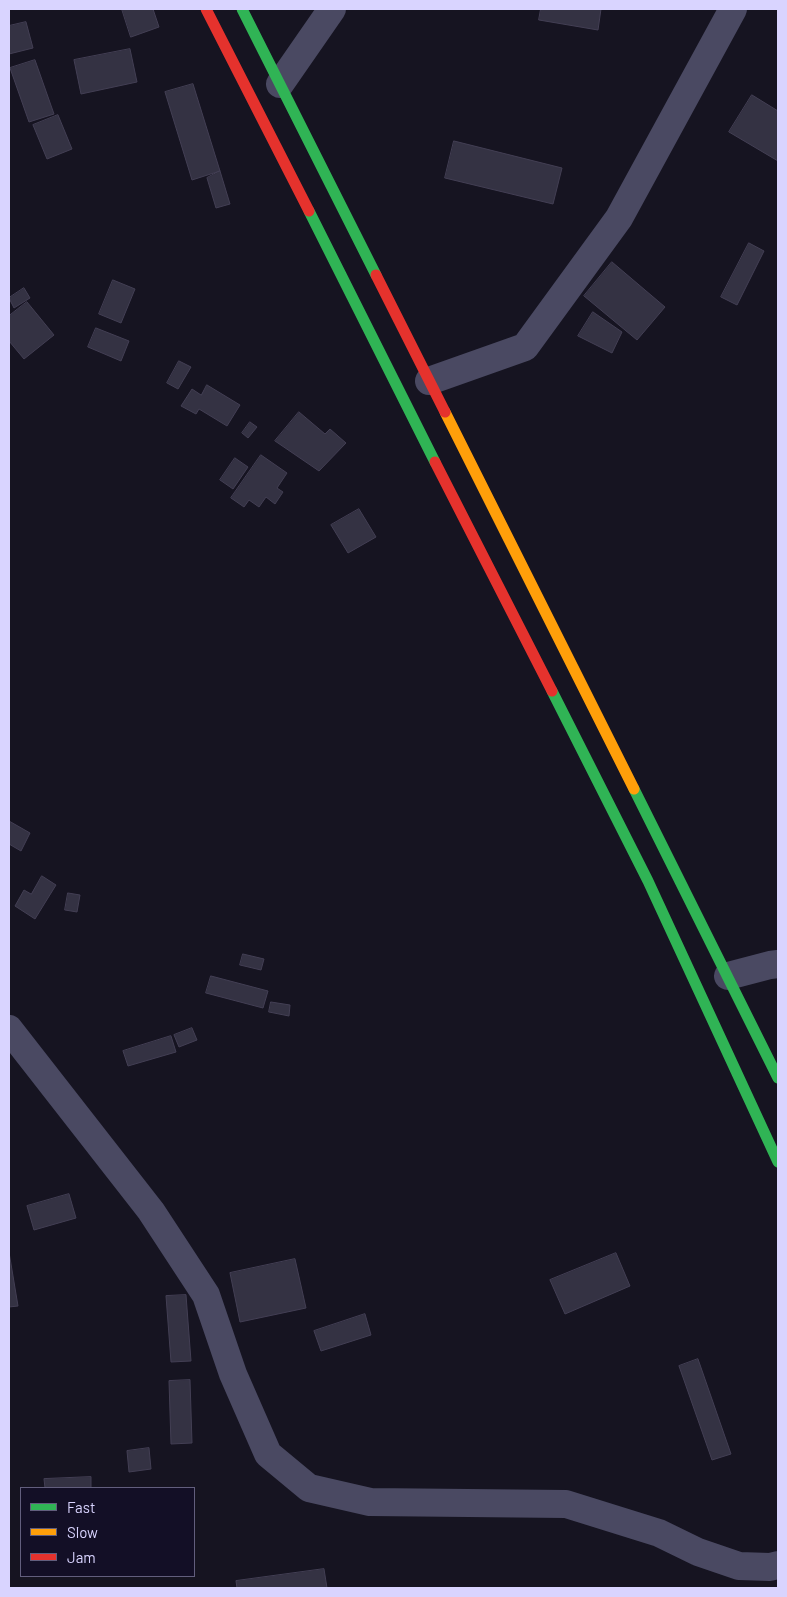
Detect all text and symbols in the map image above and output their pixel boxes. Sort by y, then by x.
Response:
legend [20,1487,195,1577]
text: Fast [67,1498,95,1516]
text: Slow [67,1523,98,1541]
text: Jam [67,1548,96,1566]

